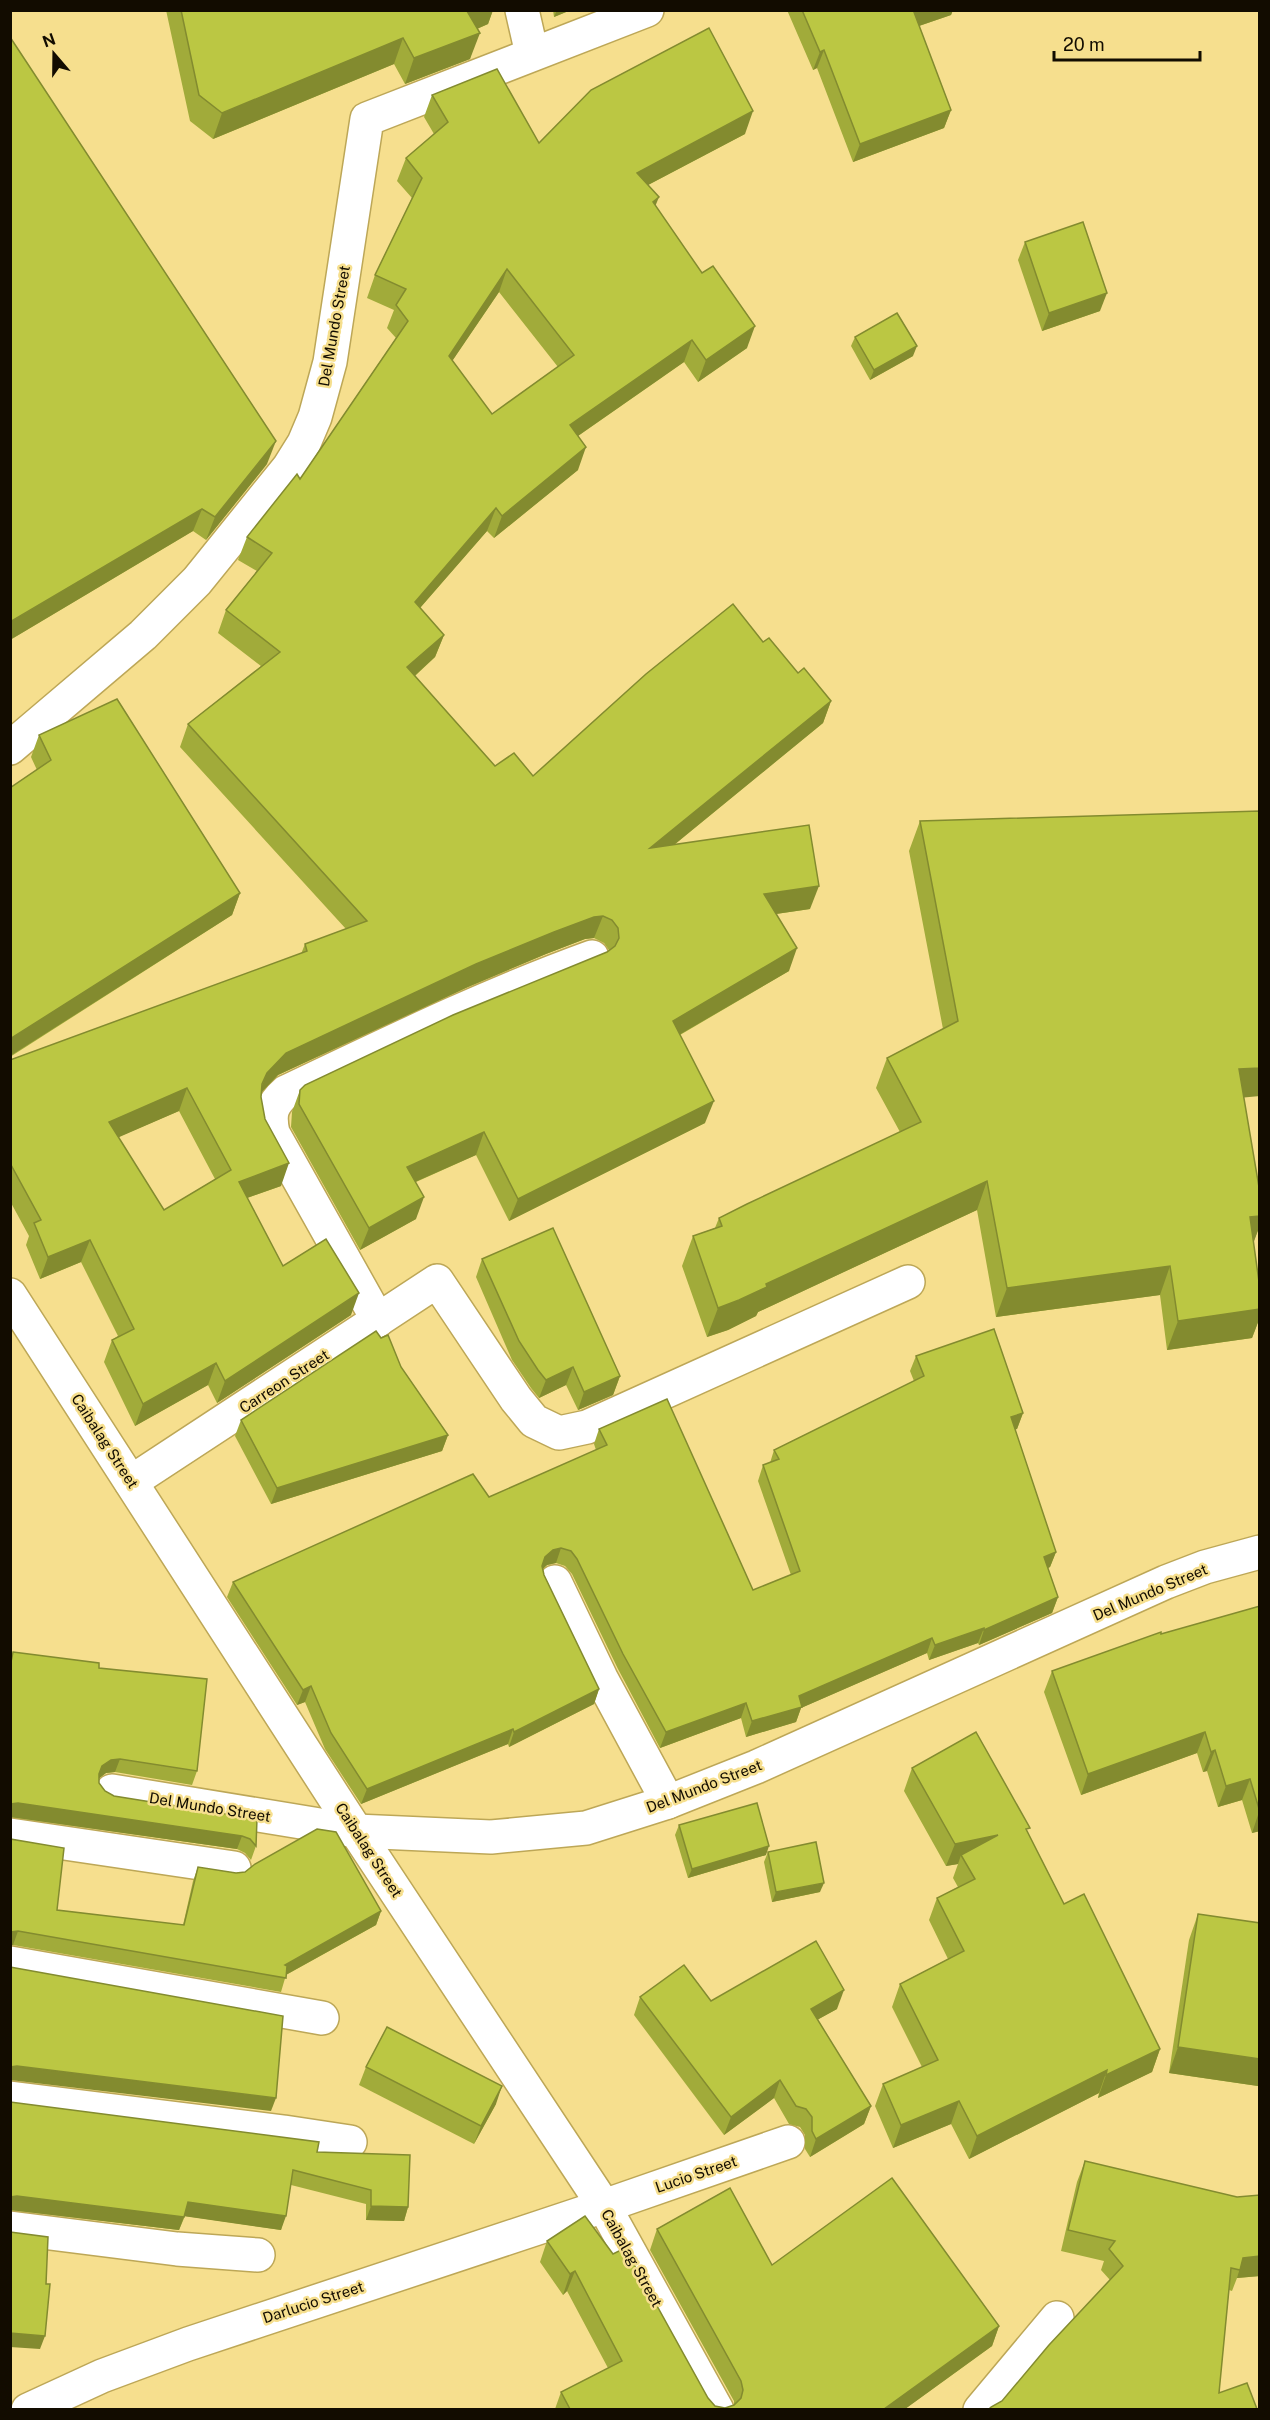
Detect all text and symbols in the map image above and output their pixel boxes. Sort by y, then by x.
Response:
north arrow [24,24,84,84]
scale bar [1054,24,1200,62]
text: N [40,29,58,51]
text: 20 m [1063,34,1105,55]
street label: Del Mundo Street [315,264,353,388]
street label: Carreon Street [236,1346,332,1416]
street label: Caibalag Street [68,1391,142,1491]
street label: Del Mundo Street [1090,1560,1210,1624]
street label: Del Mundo Street [644,1756,764,1816]
street label: Del Mundo Street [148,1789,272,1825]
street label: Caibalag Street [332,1800,406,1900]
street label: Lucio Street [653,2152,739,2196]
street label: Caibalag Street [598,2206,666,2310]
street label: Darlucio Street [260,2278,366,2326]

